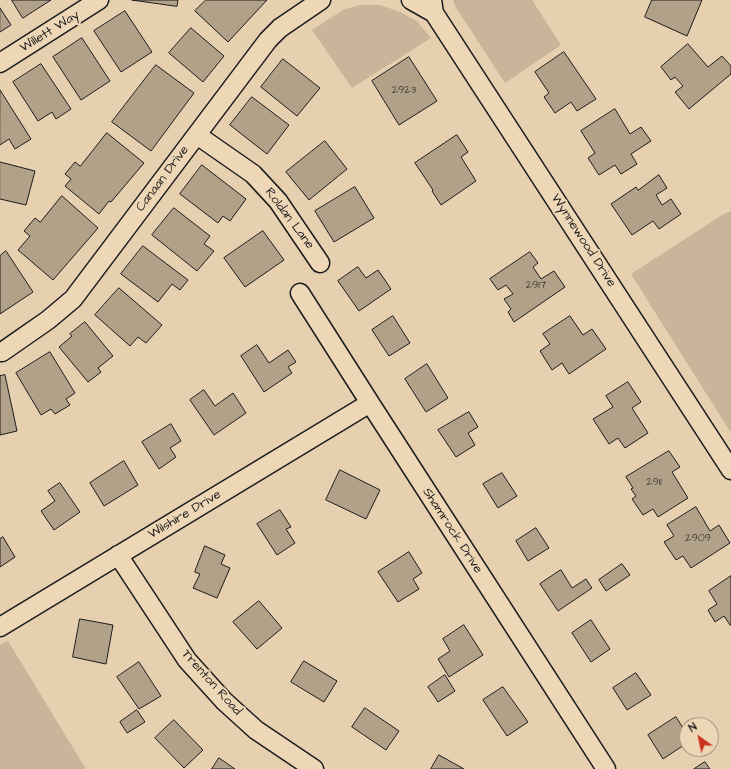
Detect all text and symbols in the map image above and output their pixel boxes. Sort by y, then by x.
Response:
street label: Willett Way [17,8,83,56]
house number: 2923 [392,84,416,98]
street label: Canaan Drive [133,143,193,215]
street label: Roldan Lane [261,185,317,253]
street label: Wynnewood Drive [547,192,619,290]
house number: 2917 [526,279,546,293]
house number: 2911 [646,476,662,490]
street label: Shamrock Drive [419,485,485,577]
street label: Wilshire Drive [146,487,224,543]
house number: 2909 [685,532,711,546]
street label: Trenton Road [177,647,245,719]
north arrow [679,717,719,757]
text: N [686,719,700,736]

